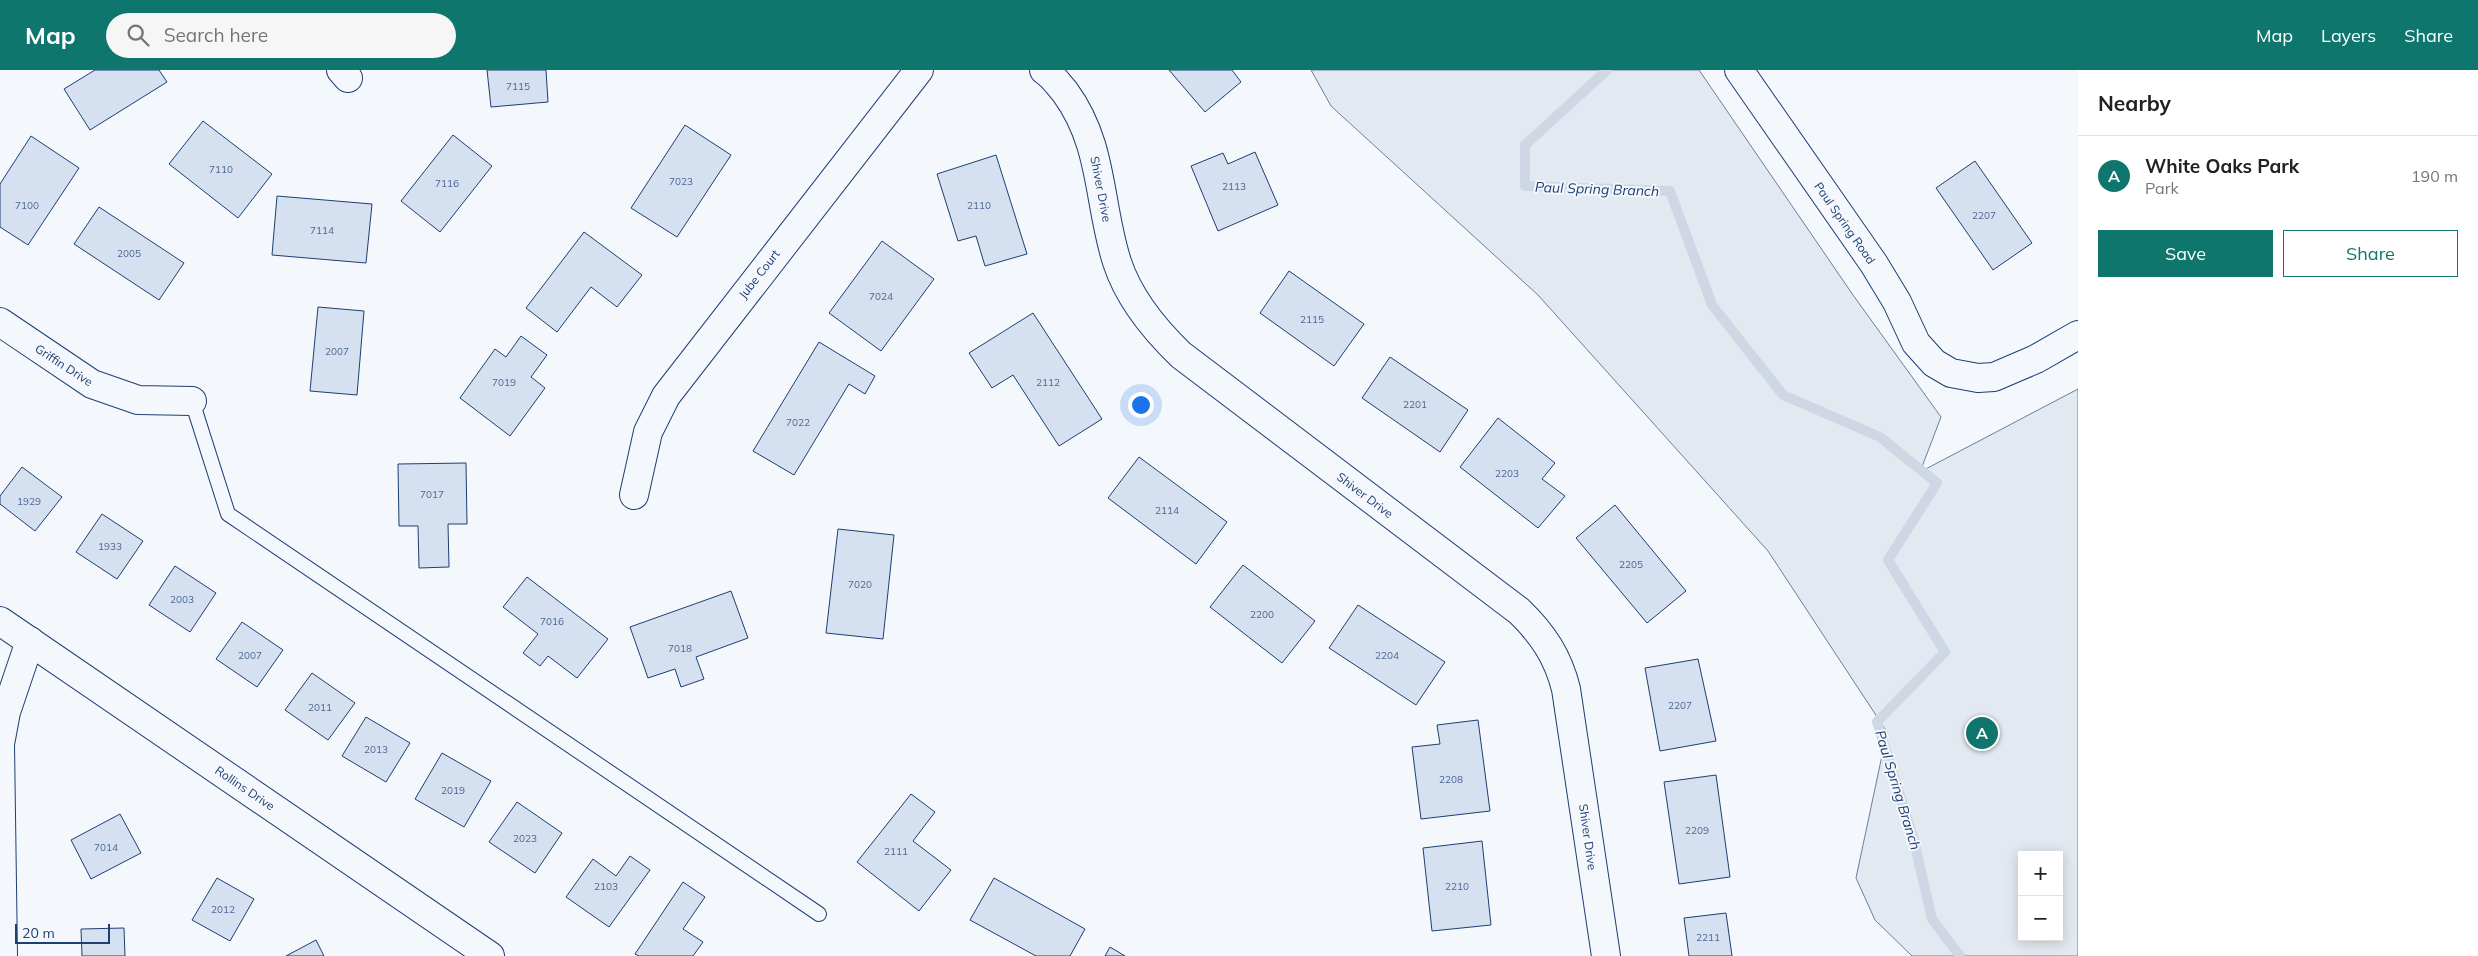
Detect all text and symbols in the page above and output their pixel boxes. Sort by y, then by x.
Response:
search box [106,13,456,58]
text: Map [25,20,76,50]
icon: search [124,21,152,49]
text: Search here [164,23,268,47]
text: Map [2256,24,2293,47]
text: Layers [2321,24,2376,47]
text: Share [2404,24,2453,47]
house number: 7115 [506,80,530,93]
text: Nearby [2098,90,2171,116]
text: White Oaks Park [2145,154,2299,178]
street label: Shiver Drive [1087,155,1115,223]
house number: 7110 [209,163,233,176]
text: A [2108,166,2120,186]
text: 190 m [2411,166,2458,186]
house number: 7023 [669,175,693,188]
house number: 7116 [435,177,459,190]
water label: Paul Spring Branch [1535,178,1659,200]
text: Park [2145,178,2179,198]
street label: Paul Spring Road [1811,179,1879,267]
house number: 2113 [1222,180,1246,193]
house number: 7100 [15,199,39,212]
house number: 2110 [967,199,991,212]
house number: 2207 [1972,209,1996,222]
house number: 7114 [310,224,334,237]
button: Save [2098,230,2273,277]
button: Share [2283,230,2458,277]
street label: Jube Court [735,246,783,302]
house number: 2005 [117,247,141,260]
house number: 7024 [869,290,893,303]
house number: 2115 [1300,313,1324,326]
street label: Griffin Drive [32,341,96,389]
house number: 2007 [325,345,349,358]
house number: 7019 [492,376,516,389]
house number: 2112 [1036,376,1060,389]
your location [1128,392,1154,418]
house number: 2201 [1403,398,1427,411]
house number: 7022 [786,416,810,429]
house number: 2203 [1495,467,1519,480]
street label: Shiver Drive [1334,469,1396,521]
house number: 7017 [420,488,444,501]
house number: 1929 [17,495,41,508]
house number: 2114 [1155,504,1179,517]
house number: 1933 [98,540,122,553]
house number: 2205 [1619,558,1643,571]
house number: 7020 [848,578,872,591]
house number: 2003 [170,593,194,606]
house number: 2200 [1250,608,1274,621]
house number: 7016 [540,615,564,628]
house number: 7018 [668,642,692,655]
house number: 2007 [238,649,262,662]
house number: 2204 [1375,649,1399,662]
house number: 2207 [1668,699,1692,712]
house number: 2011 [308,701,332,714]
pin: A [1966,714,1998,752]
water label: Paul Spring Branch [1871,728,1925,852]
house number: 2013 [364,743,388,756]
street label: Rollins Drive [212,763,278,813]
house number: 2208 [1439,773,1463,786]
house number: 2019 [441,784,465,797]
street label: Shiver Drive [1576,803,1600,871]
house number: 2209 [1685,824,1709,837]
house number: 2023 [513,832,537,845]
house number: 7014 [94,841,118,854]
house number: 2111 [884,845,908,858]
map controls [2018,851,2063,941]
button: + [2018,851,2063,896]
house number: 2103 [594,880,618,893]
house number: 2210 [1445,880,1469,893]
button: − [2018,896,2063,941]
house number: 2012 [211,903,235,916]
scale bar [15,921,110,944]
text: 20 m [22,924,55,942]
house number: 2211 [1696,931,1720,944]

